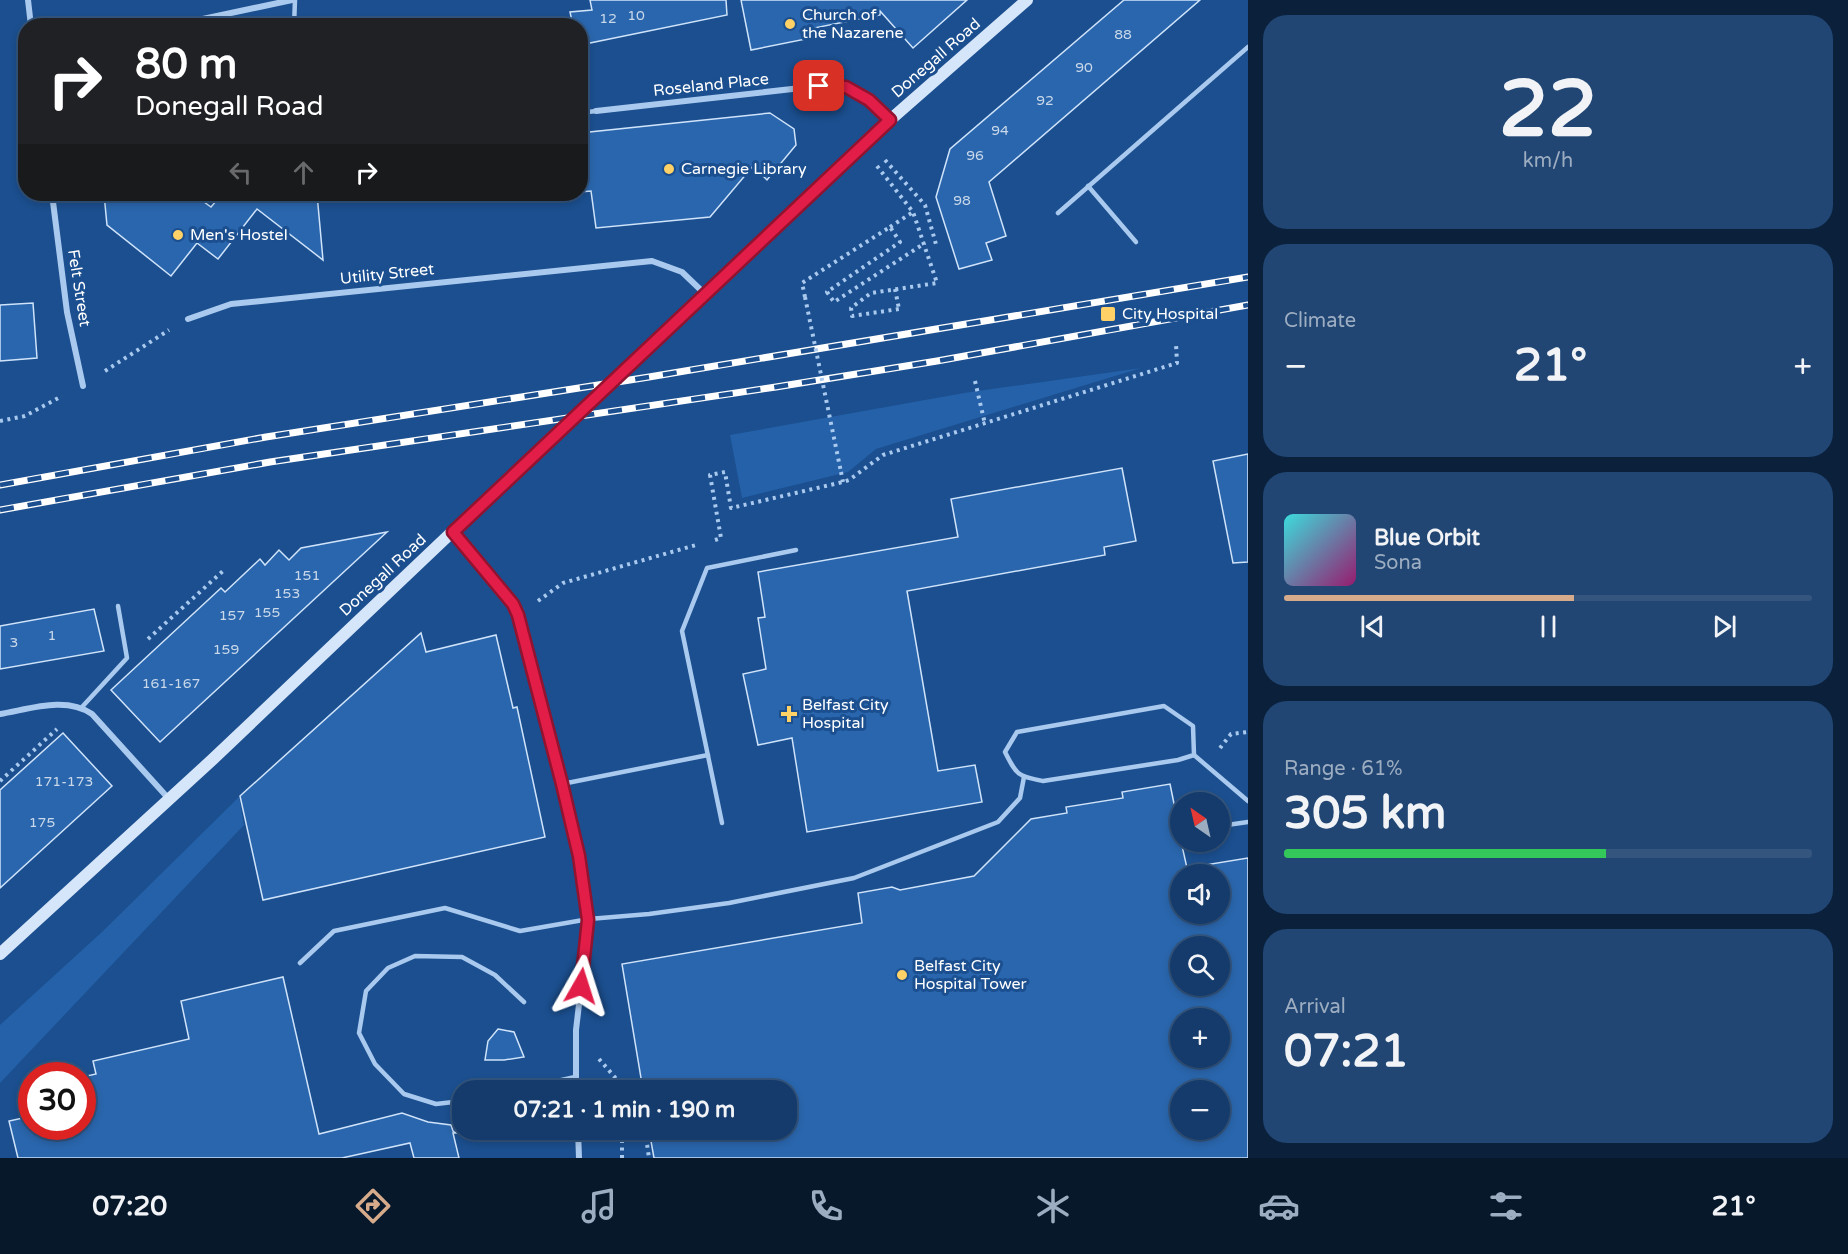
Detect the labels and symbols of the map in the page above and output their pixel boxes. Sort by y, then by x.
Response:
place label: Church of the Nazarene [802,5,904,43]
house number: 10 [627,7,645,24]
house number: 12 [599,10,617,27]
street label: Donegall Road [887,14,985,102]
marker: Church of the Nazarene [783,17,797,31]
house number: 88 [1114,26,1132,43]
house number: 90 [1075,59,1093,76]
pin [793,60,844,111]
street label: Roseland Place [652,69,770,101]
house number: 92 [1036,92,1054,109]
house number: 94 [991,122,1009,139]
house number: 96 [966,147,984,164]
place label: Carnegie Library [681,159,807,179]
marker: Carnegie Library [662,162,676,176]
house number: 98 [953,192,971,209]
place label: Men's Hostel [190,225,288,245]
marker: Men's Hostel [171,228,185,242]
street label: Felt Street [63,248,95,328]
street label: Utility Street [339,259,435,289]
place label: City Hospital [1122,304,1218,324]
marker: City Hospital [1099,305,1117,323]
street label: Donegall Road [335,530,431,620]
house number: 151 [294,567,320,584]
house number: 153 [274,585,300,602]
house number: 155 [254,604,280,621]
house number: 157 [219,607,245,624]
house number: 1 [48,627,56,644]
house number: 3 [10,634,18,651]
house number: 159 [213,641,239,658]
house number: 161-167 [142,675,200,692]
place label: Belfast City Hospital [802,695,889,733]
marker: Belfast City Hospital [780,705,798,723]
house number: 171-173 [35,773,93,790]
north arrow [1170,792,1230,852]
house number: 175 [29,814,55,831]
position arrow [549,954,613,1018]
place label: Belfast City Hospital Tower [914,956,1028,994]
marker: Belfast City Hospital Tower [895,968,909,982]
speed limit sign: 30 [18,1062,96,1140]

